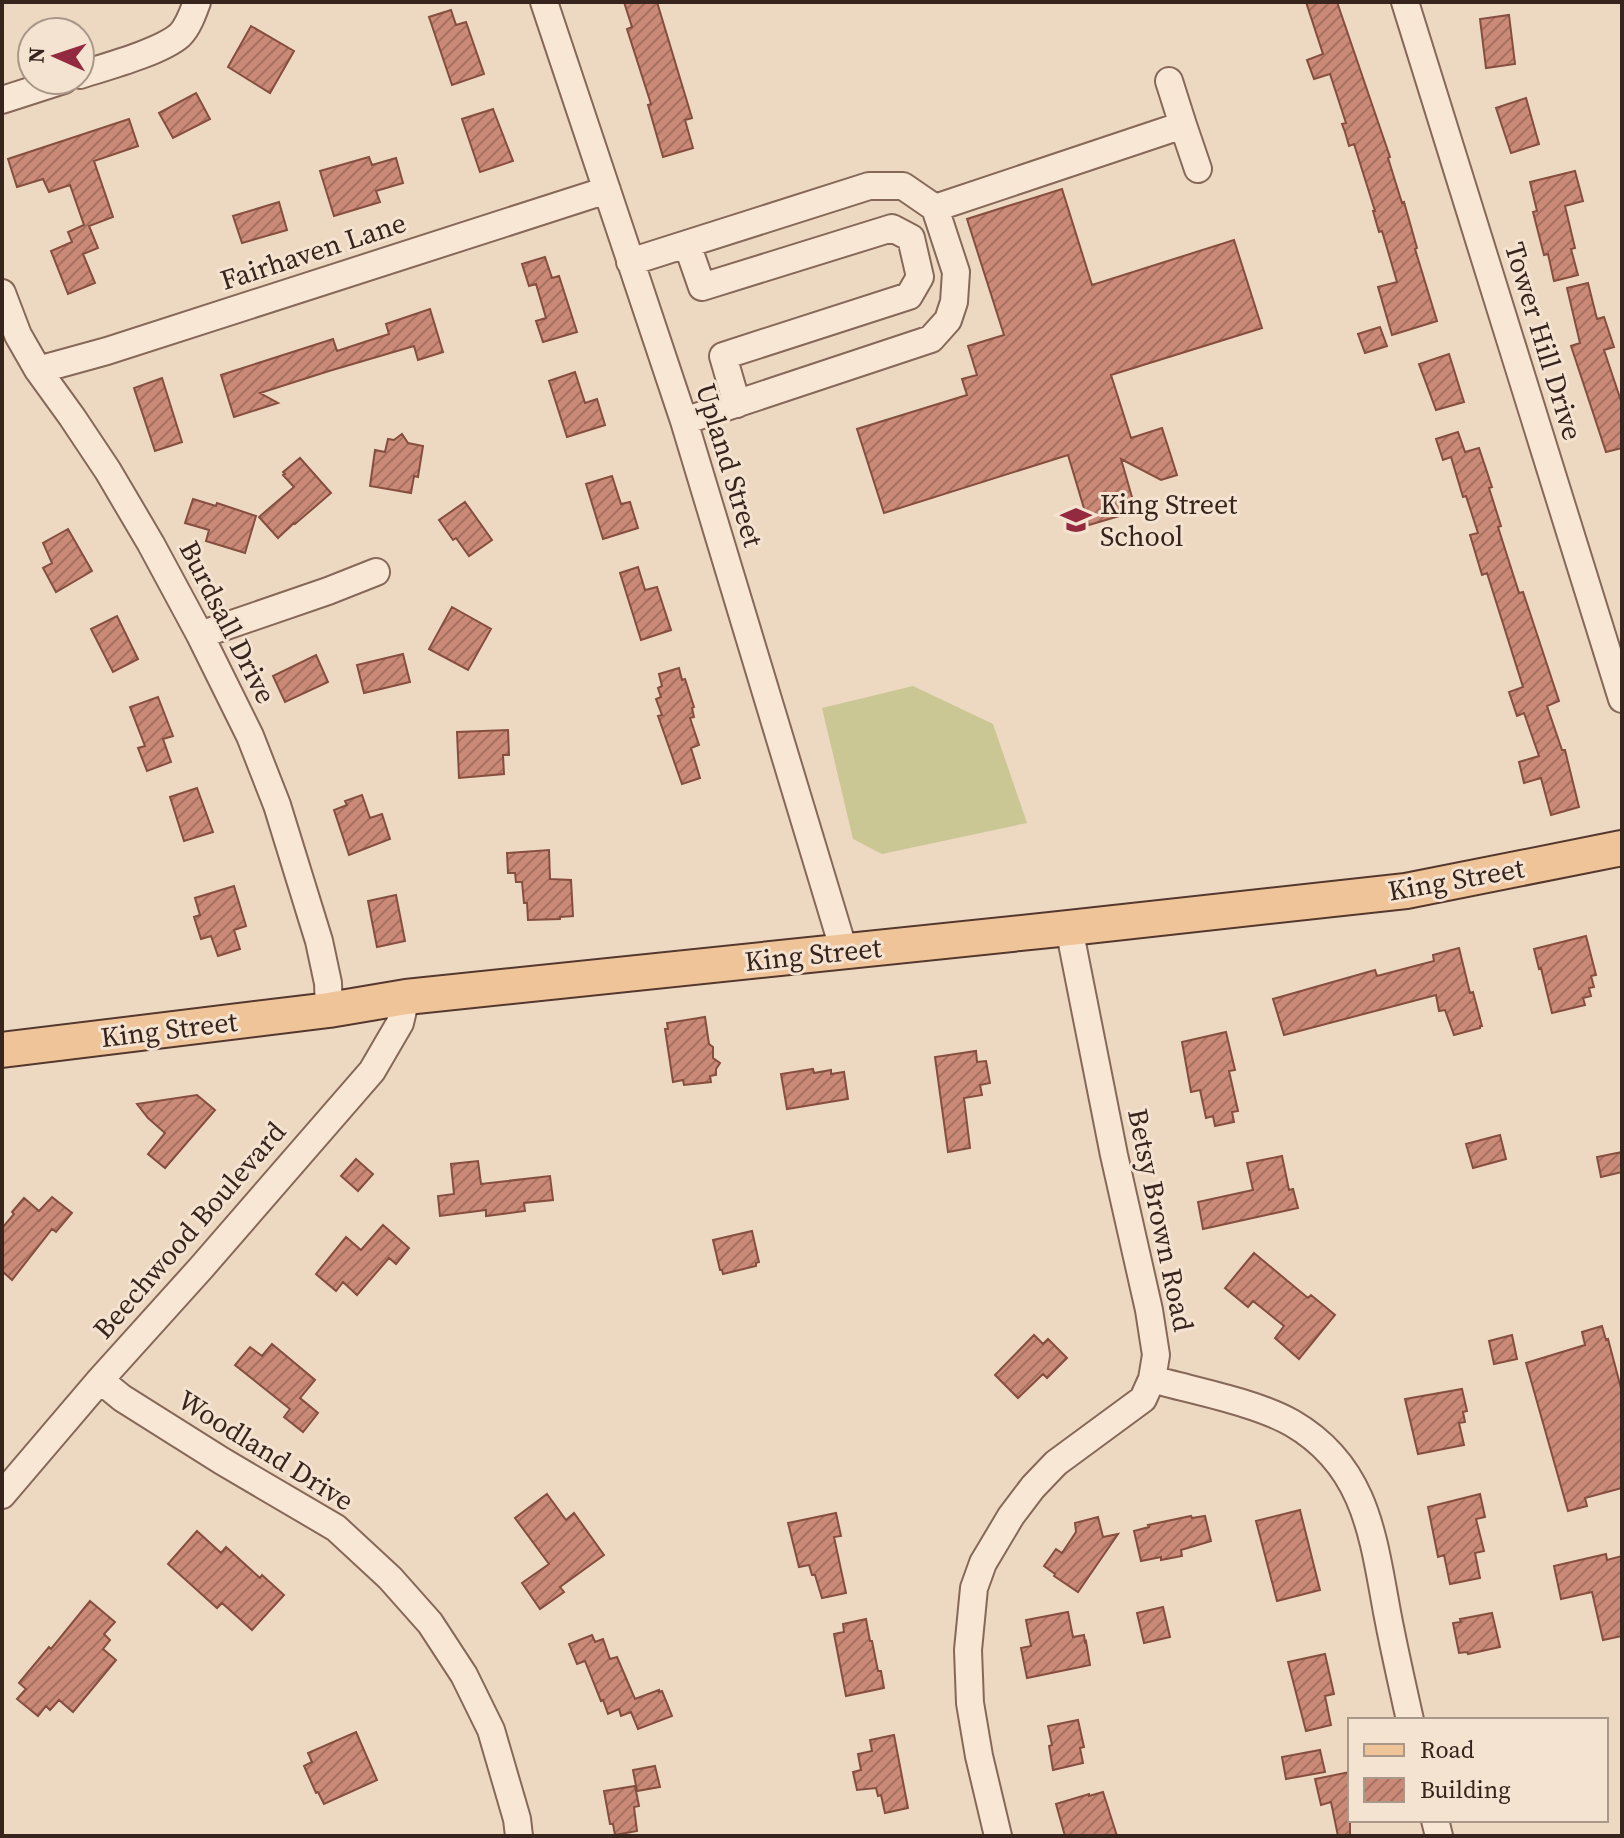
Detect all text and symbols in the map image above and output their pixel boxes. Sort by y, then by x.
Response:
north arrow [16,16,96,96]
text: N [21,46,51,64]
street label: Fairhaven Lane [215,203,411,299]
street label: Tower Hill Drive [1496,237,1592,445]
street label: Upland Street [687,379,773,552]
place label: King Street School [1100,485,1238,555]
school or university icon: King Street School [1059,503,1093,537]
street label: Burdsall Drive [171,534,285,710]
street label: King Street [1385,848,1528,910]
street label: King Street [743,928,884,980]
street label: King Street [98,1002,240,1056]
street label: Betsy Brown Road [1119,1105,1203,1335]
street label: Beechwood Boulevard [84,1113,294,1347]
street label: Woodland Drive [171,1381,361,1519]
legend [1348,1718,1608,1822]
text: Road [1420,1733,1475,1766]
text: Building [1420,1773,1511,1806]

